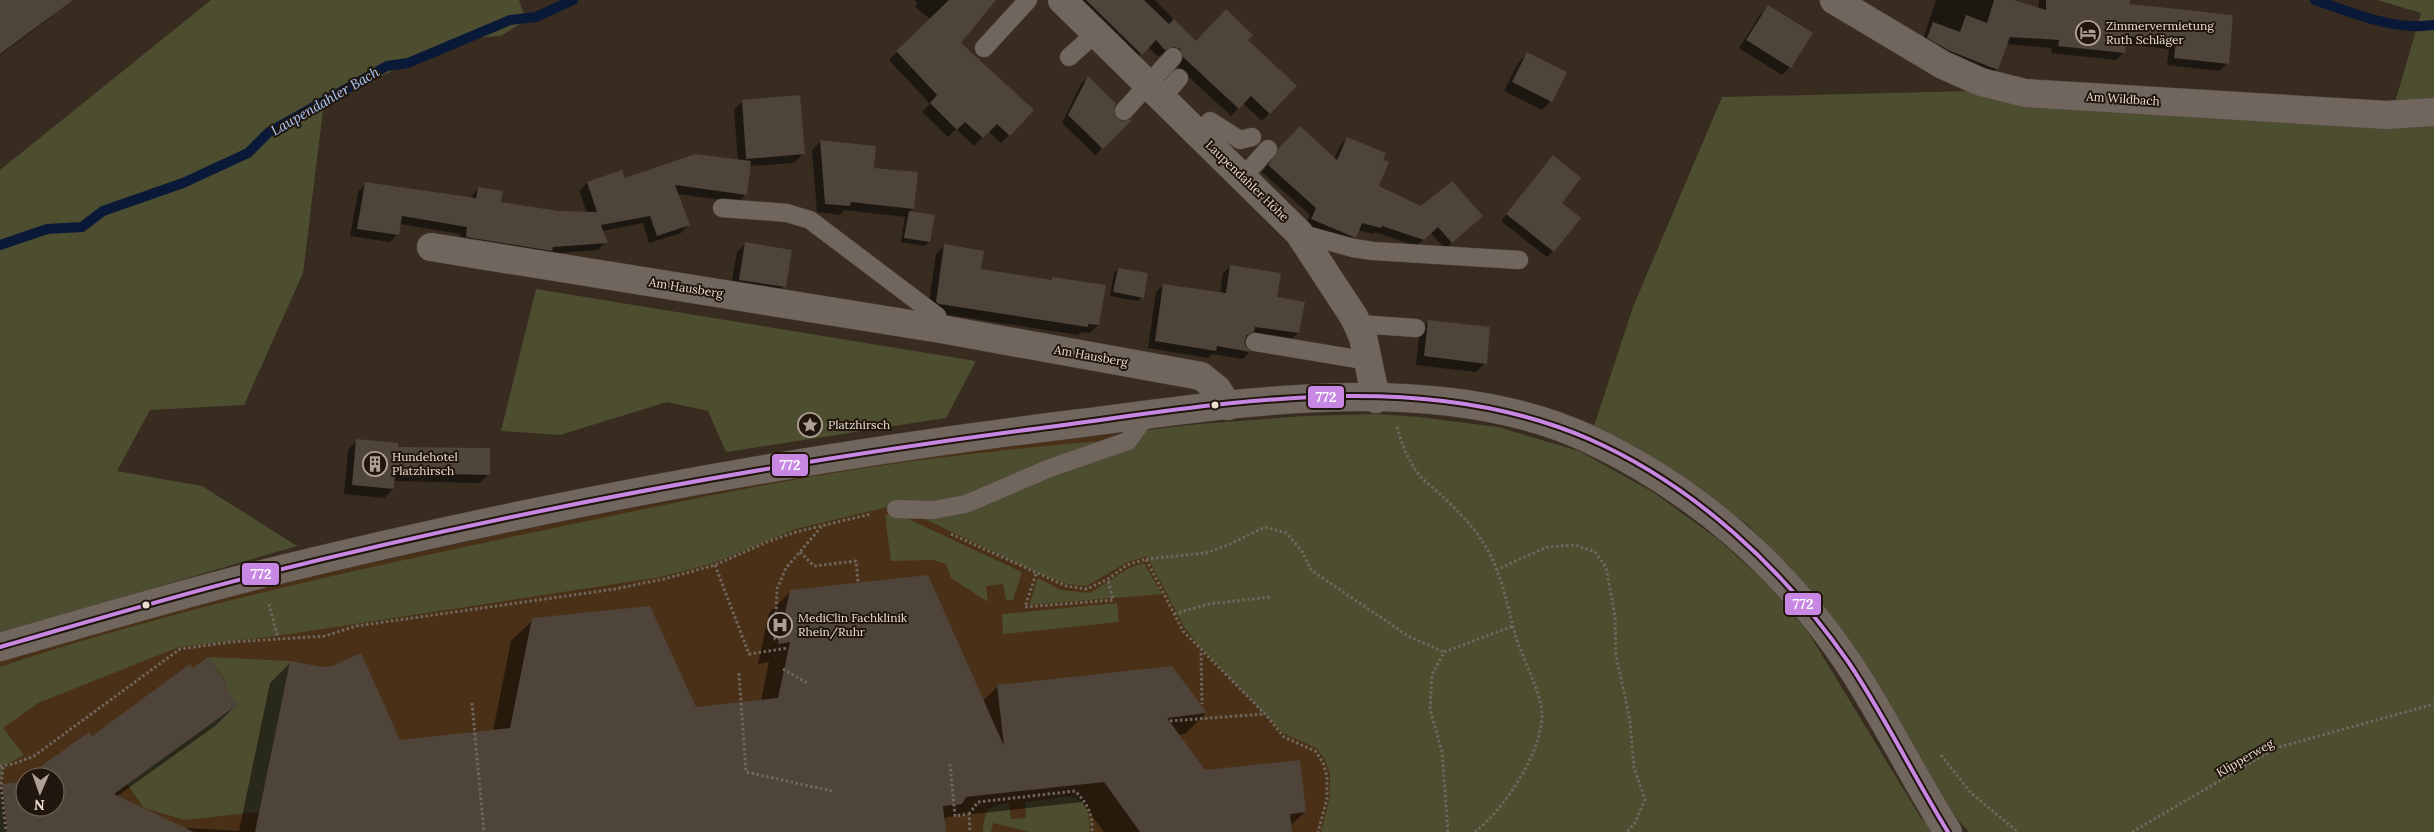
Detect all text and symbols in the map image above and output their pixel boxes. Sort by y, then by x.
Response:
place label: Zimmervermietung Ruth Schläger [2106,18,2214,47]
hotel icon: Zimmervermietung Ruth Schläger [2075,20,2101,46]
water label: Laupendahler Bach [267,63,383,139]
street label: Am Wildbach [2085,88,2160,109]
street label: Laupendahler Höhe [1203,137,1292,225]
street label: Am Hausberg [647,274,725,301]
street label: Am Hausberg [1052,341,1130,369]
line badge: 772 [1307,385,1345,409]
text: 772 [1316,388,1336,406]
unlabelled marker [1210,400,1220,410]
place icon: Platzhirsch [797,412,823,438]
place label: Platzhirsch [828,417,890,432]
place label: Hundehotel Platzhirsch [392,449,458,478]
building icon: Hundehotel Platzhirsch [362,451,388,477]
line badge: 772 [771,453,809,477]
text: 772 [780,456,800,474]
line badge: 772 [241,562,280,586]
text: 772 [251,565,271,583]
line badge: 772 [1784,592,1822,616]
text: 772 [1793,595,1813,613]
unlabelled marker [141,600,151,610]
place label: MediClin Fachklinik Rhein/Ruhr [798,610,908,640]
hospital icon: MediClin Fachklinik Rhein/Ruhr [767,612,793,638]
street label: Klipperweg [2213,735,2276,780]
north arrow [15,767,65,817]
text: N [34,796,45,814]

